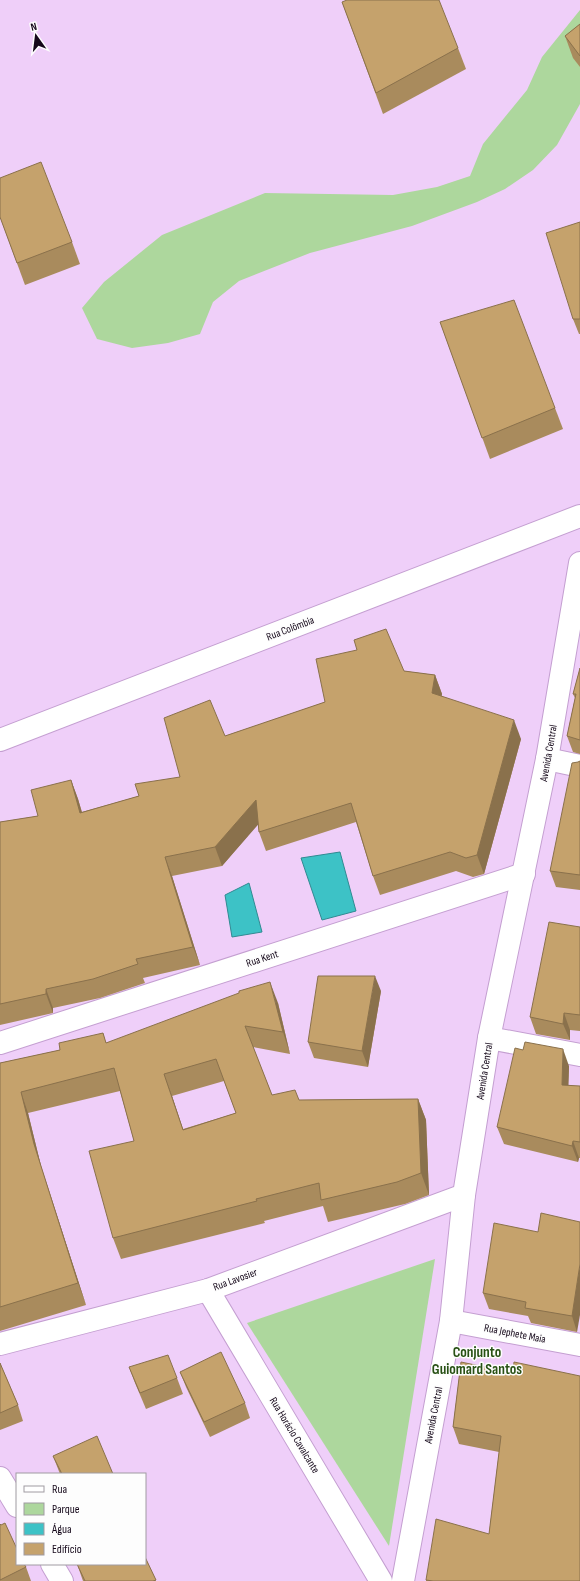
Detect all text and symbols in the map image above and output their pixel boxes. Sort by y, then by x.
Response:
north arrow [16,16,56,56]
text: N [29,20,38,34]
street label: Rua Colômbia [265,613,316,643]
street label: Avenida Central [537,724,560,784]
street label: Rua Kent [244,947,280,970]
street label: Avenida Central [473,1042,495,1102]
street label: Rua Lavosier [211,1265,259,1293]
street label: Rua Jephete Maia [483,1321,547,1346]
district label: Conjunto Guiomard Santos [432,1343,522,1379]
street label: Avenida Central [421,1386,445,1446]
street label: Rua Horácio Cavalcante [267,1395,322,1476]
legend [16,1473,146,1565]
text: Rua [52,1482,68,1497]
text: Parque [52,1502,80,1517]
text: Água [51,1522,72,1537]
text: Edifício [52,1542,82,1557]

